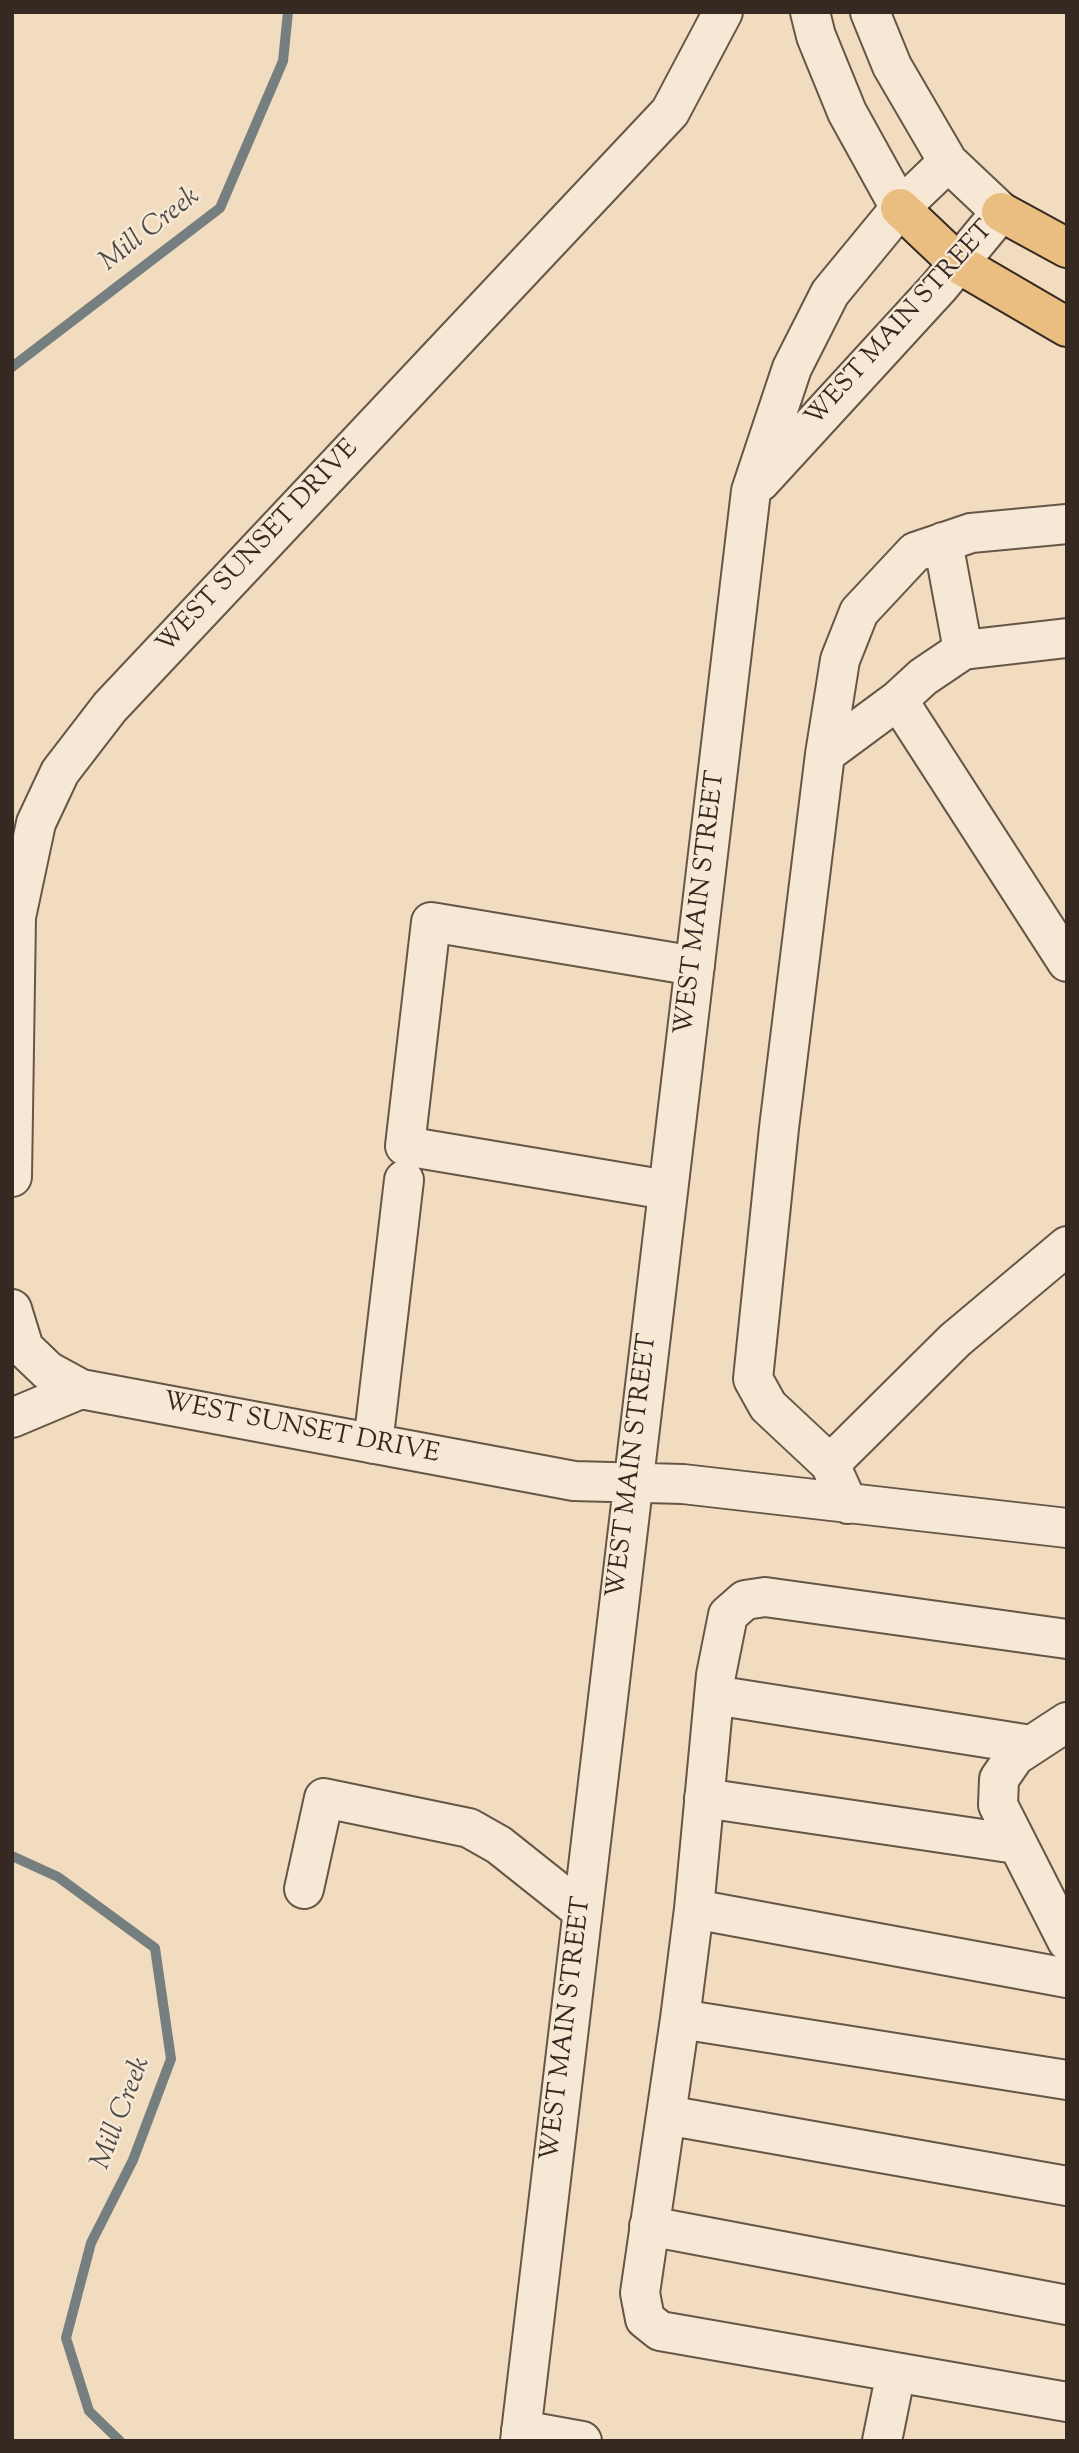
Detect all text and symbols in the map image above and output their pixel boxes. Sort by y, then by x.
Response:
water label: Mill Creek [94,182,208,280]
street label: WEST MAIN STREET [800,216,1002,434]
street label: WEST SUNSET DRIVE [152,435,366,661]
street label: WEST MAIN STREET [670,769,734,1037]
street label: WEST MAIN STREET [602,1332,666,1600]
street label: WEST SUNSET DRIVE [160,1388,442,1472]
street label: WEST MAIN STREET [536,1895,600,2163]
water label: Mill Creek [86,2053,160,2175]

